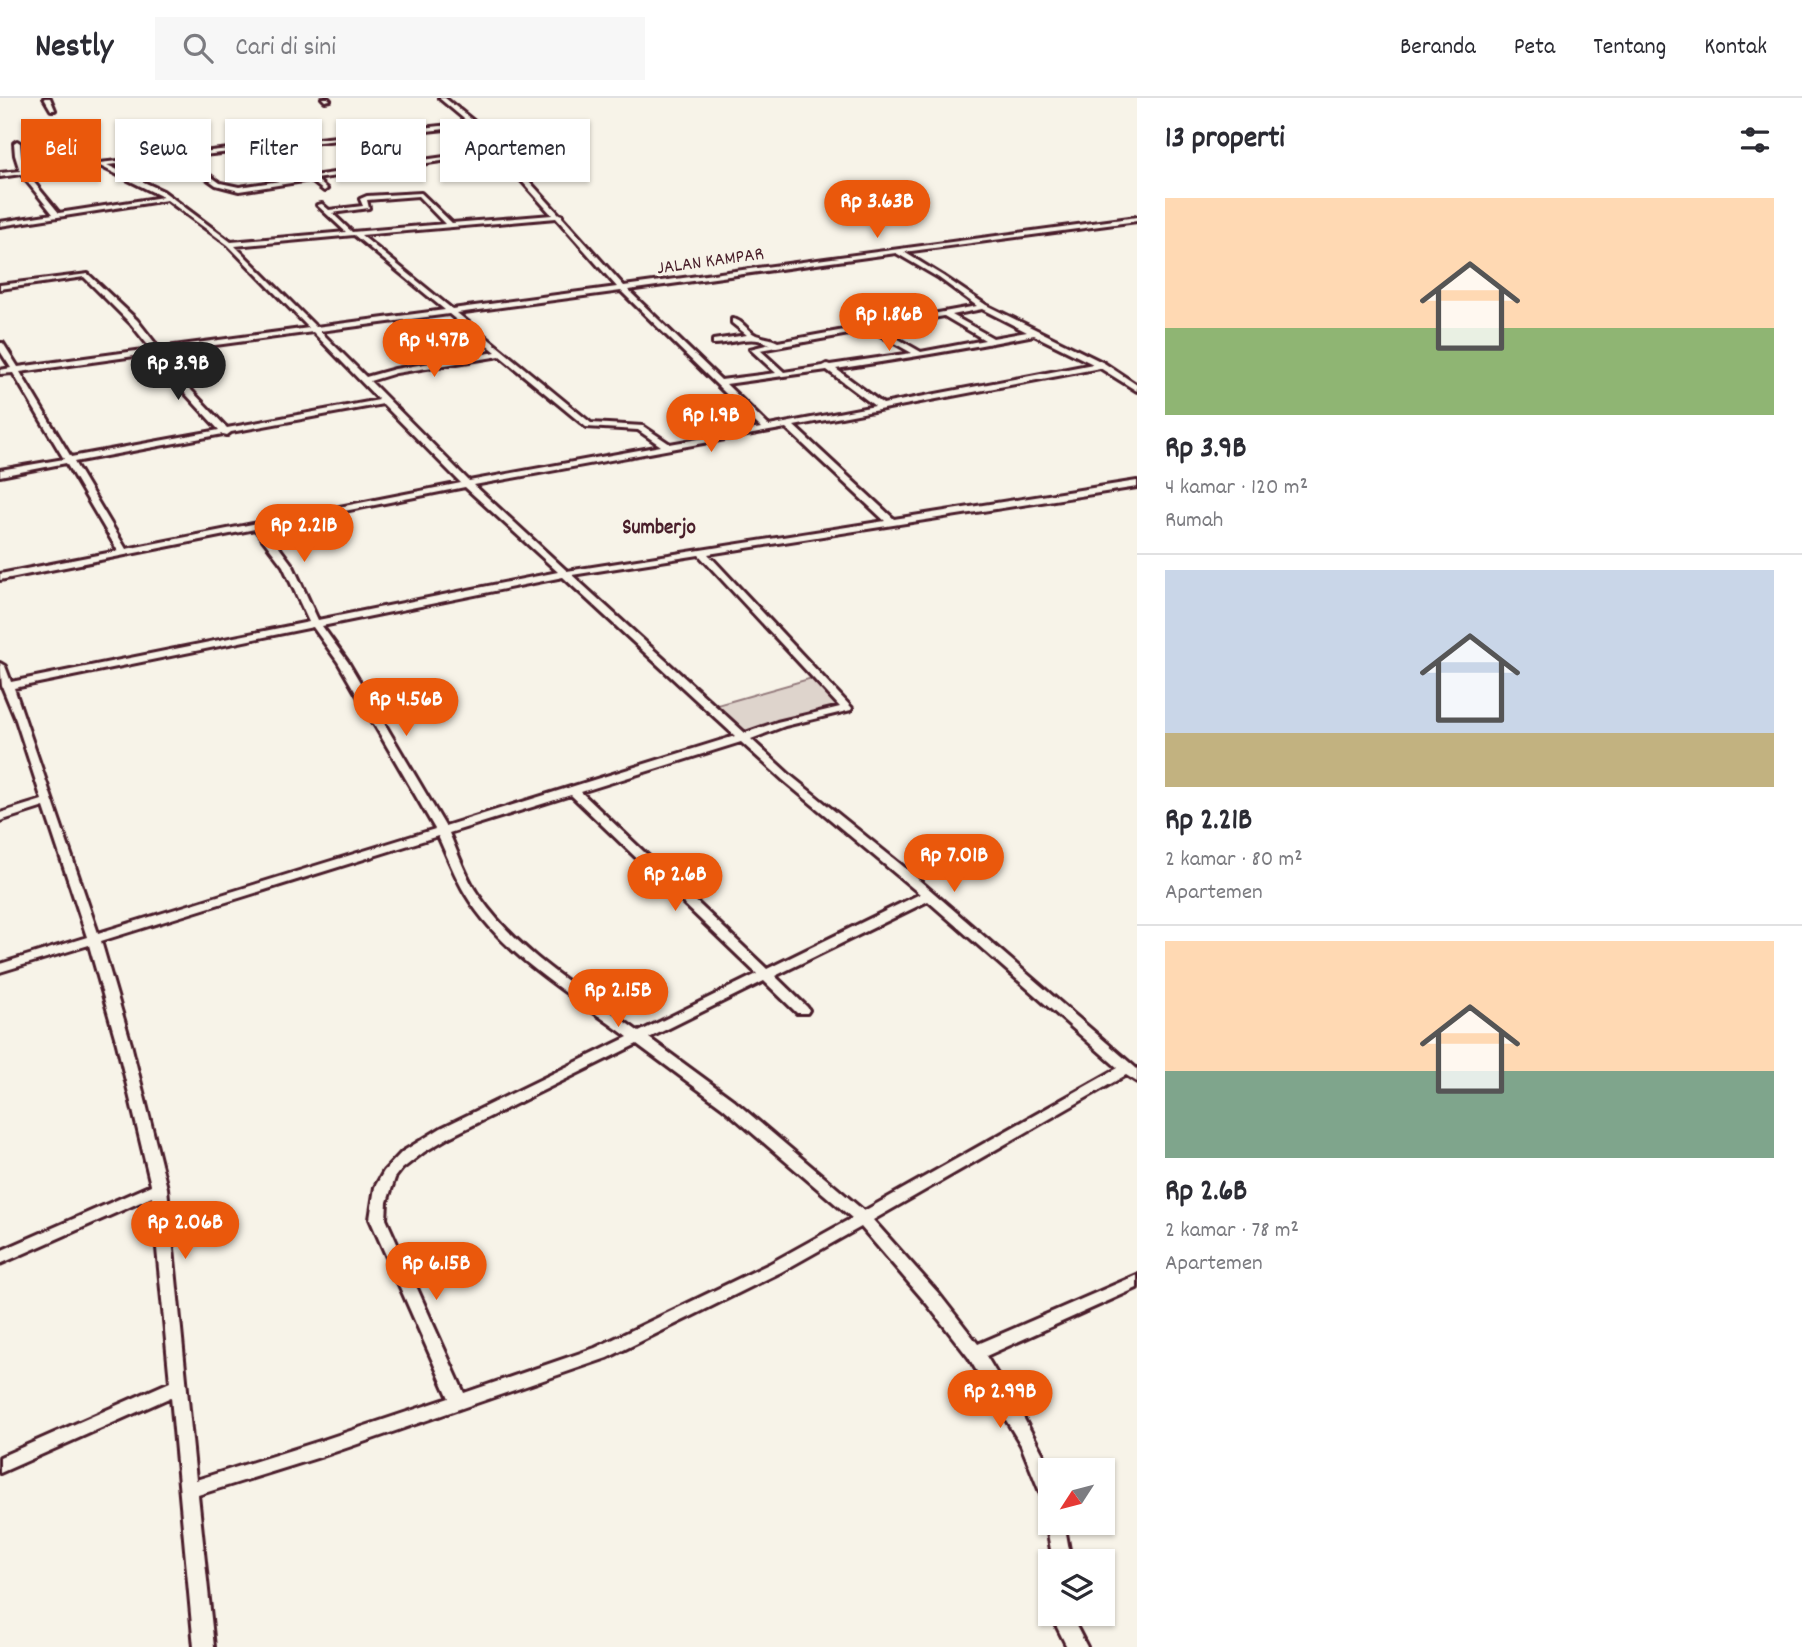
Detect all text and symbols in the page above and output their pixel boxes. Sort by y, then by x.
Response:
search box [155,17,645,80]
text: Nestly [35,25,113,72]
icon: search [179,29,217,67]
text: Cari di sini [235,30,336,67]
text: Beranda [1400,31,1476,65]
text: Peta [1514,31,1555,65]
text: Tentang [1593,31,1666,65]
text: Kontak [1704,31,1767,65]
chip: Beli [21,119,101,182]
chip: Sewa [115,119,211,182]
chip: Filter [225,119,322,182]
chip: Baru [336,119,426,182]
chip: Apartemen [440,119,590,182]
text: 13 properti [1165,119,1285,162]
icon: filters [1736,121,1774,159]
pin: Rp 3.63B [805,180,949,240]
text: Rp 3.63B [840,186,914,219]
street label: JALAN KAMPAR [655,242,766,283]
icon: home [1407,243,1533,369]
pin: Rp 1.86B [817,294,961,353]
text: Rp 1.86B [855,299,923,332]
pin: Rp 4.97B [362,320,506,379]
text: Rp 4.97B [399,325,469,358]
pin: Rp 3.9B [113,342,243,402]
text: Rp 3.9B [147,348,209,381]
pin: Rp 1.9B [646,394,776,454]
text: Rp 1.9B [682,400,740,433]
text: Rp 3.9B [1165,429,1247,472]
text: 4 kamar · 120 m² [1165,472,1308,505]
pin: Rp 2.21B [232,504,376,564]
text: Rumah [1165,505,1223,538]
text: Rp 2.21B [271,510,337,543]
district label: Sumberjo [622,514,696,544]
icon: home [1407,615,1533,741]
pin: Rp 4.56B [334,678,478,738]
text: Rp 4.56B [369,684,443,717]
text: Rp 2.21B [1165,801,1252,844]
pin: Rp 7.01B [882,834,1026,894]
text: Rp 7.01B [920,840,988,873]
text: 2 kamar · 80 m² [1165,844,1303,877]
pin: Rp 2.6B [610,854,740,913]
text: Rp 2.6B [643,859,707,892]
text: Apartemen [1165,877,1263,910]
pin: Rp 2.15B [546,970,690,1029]
text: Rp 2.15B [584,975,652,1008]
icon: home [1407,986,1533,1112]
text: Rp 2.6B [1165,1172,1247,1215]
pin: Rp 2.06B [113,1202,257,1261]
text: Rp 2.06B [147,1207,223,1240]
text: 2 kamar · 78 m² [1165,1215,1299,1248]
pin: Rp 6.15B [364,1242,508,1302]
text: Rp 6.15B [402,1248,470,1281]
text: Apartemen [1165,1248,1263,1281]
pin: Rp 2.99B [928,1370,1072,1430]
text: Rp 2.99B [964,1376,1036,1409]
north arrow [1038,1458,1115,1535]
map controls [1038,1458,1115,1626]
button: layers [1038,1549,1115,1626]

